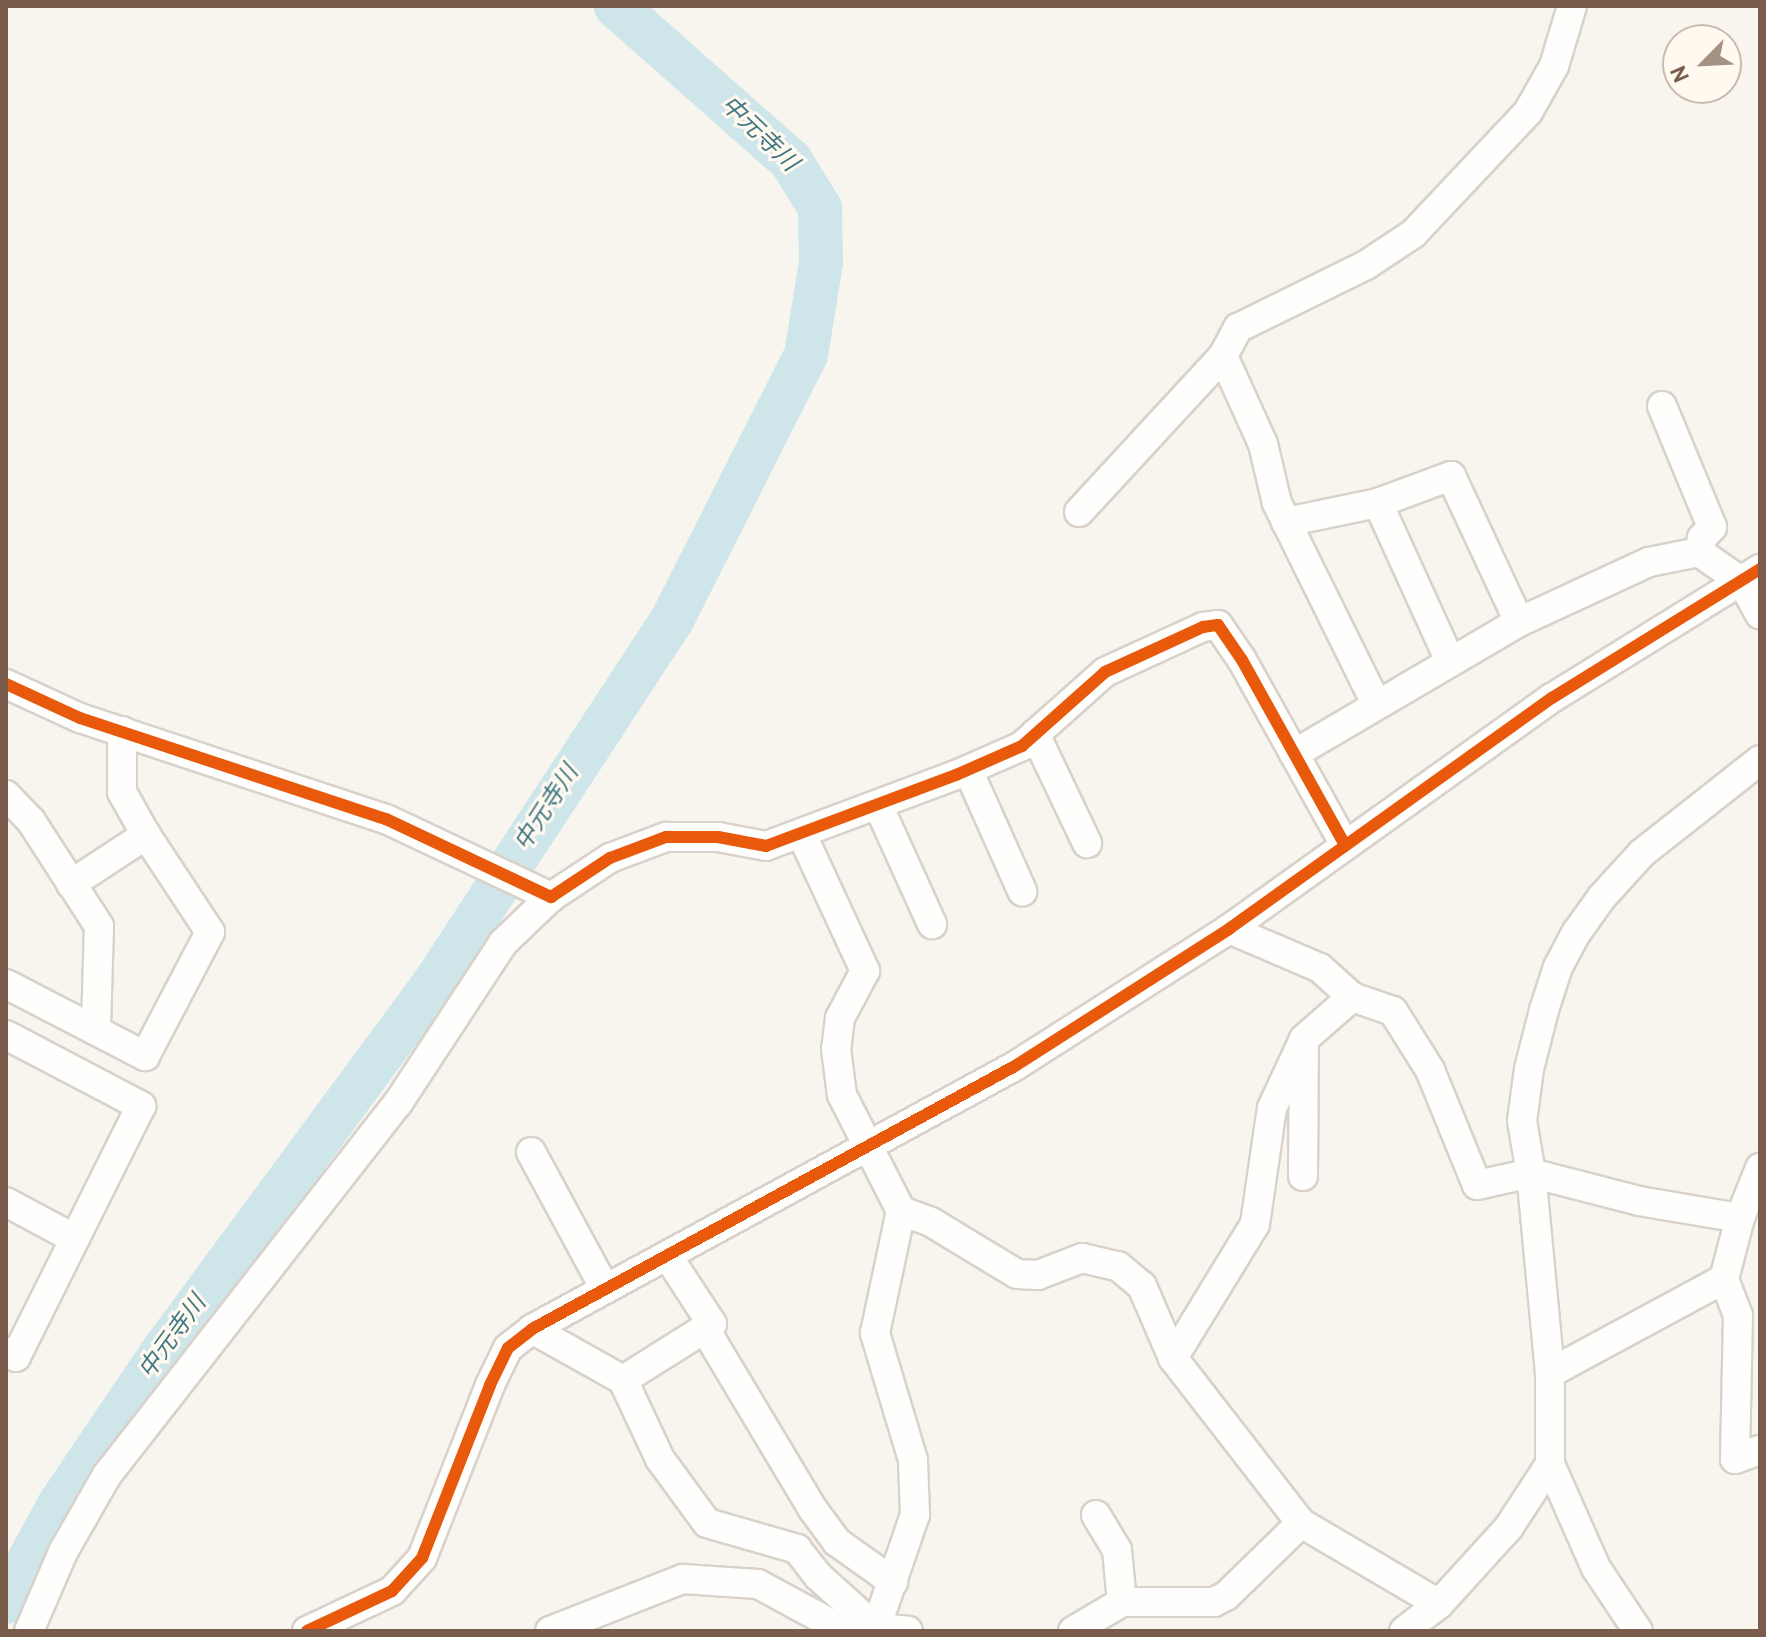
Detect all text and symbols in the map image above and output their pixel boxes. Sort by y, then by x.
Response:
north arrow [1662,24,1742,104]
text: N [1666,60,1697,86]
water label: 中元寺川 [713,91,803,179]
water label: 中元寺川 [510,761,586,857]
water label: 中元寺川 [134,1291,214,1385]

